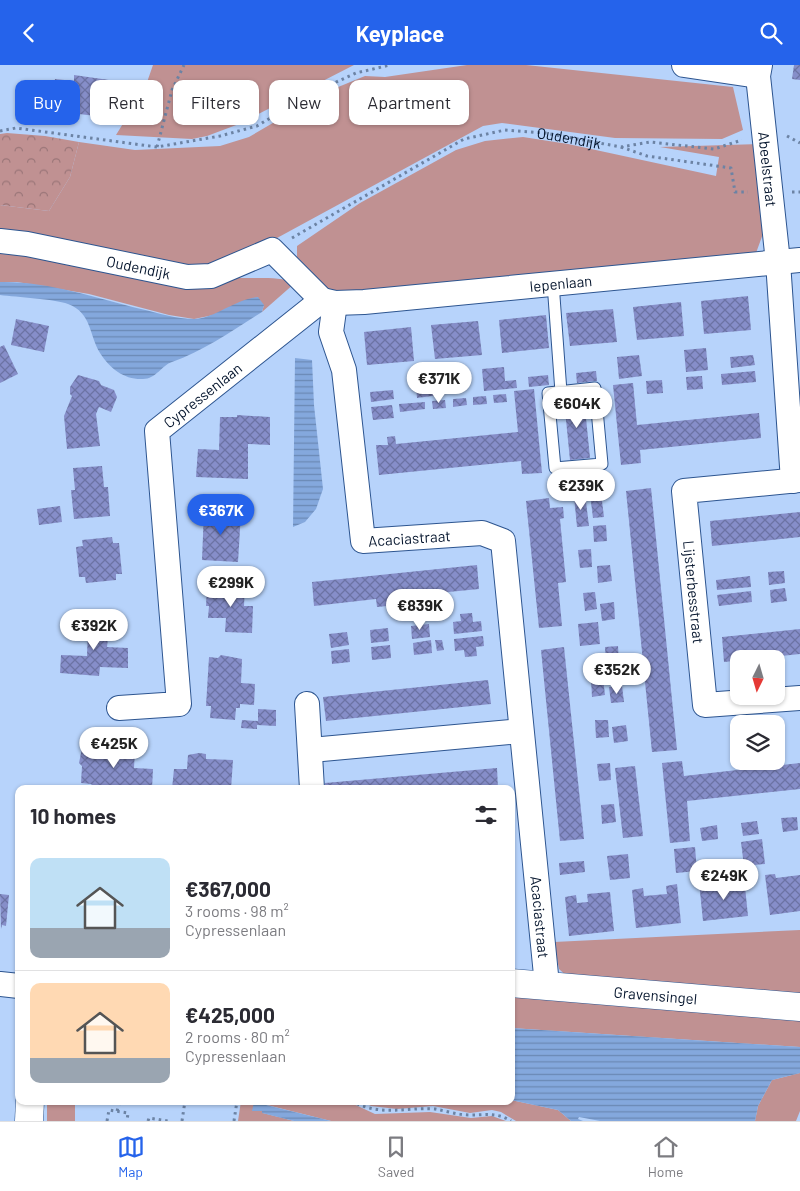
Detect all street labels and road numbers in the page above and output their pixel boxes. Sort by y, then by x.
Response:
street label: Oudendijk [536,123,603,152]
street label: Abeelstraat [755,131,781,208]
street label: Oudendijk [105,252,173,282]
street label: Iepenlaan [528,271,593,295]
street label: Cypressenlaan [160,358,245,431]
street label: Acaciastraat [368,526,451,550]
street label: Lijsterbesstraat [680,539,708,645]
street label: Acaciastraat [527,875,553,959]
street label: Gravensingel [613,983,698,1007]

